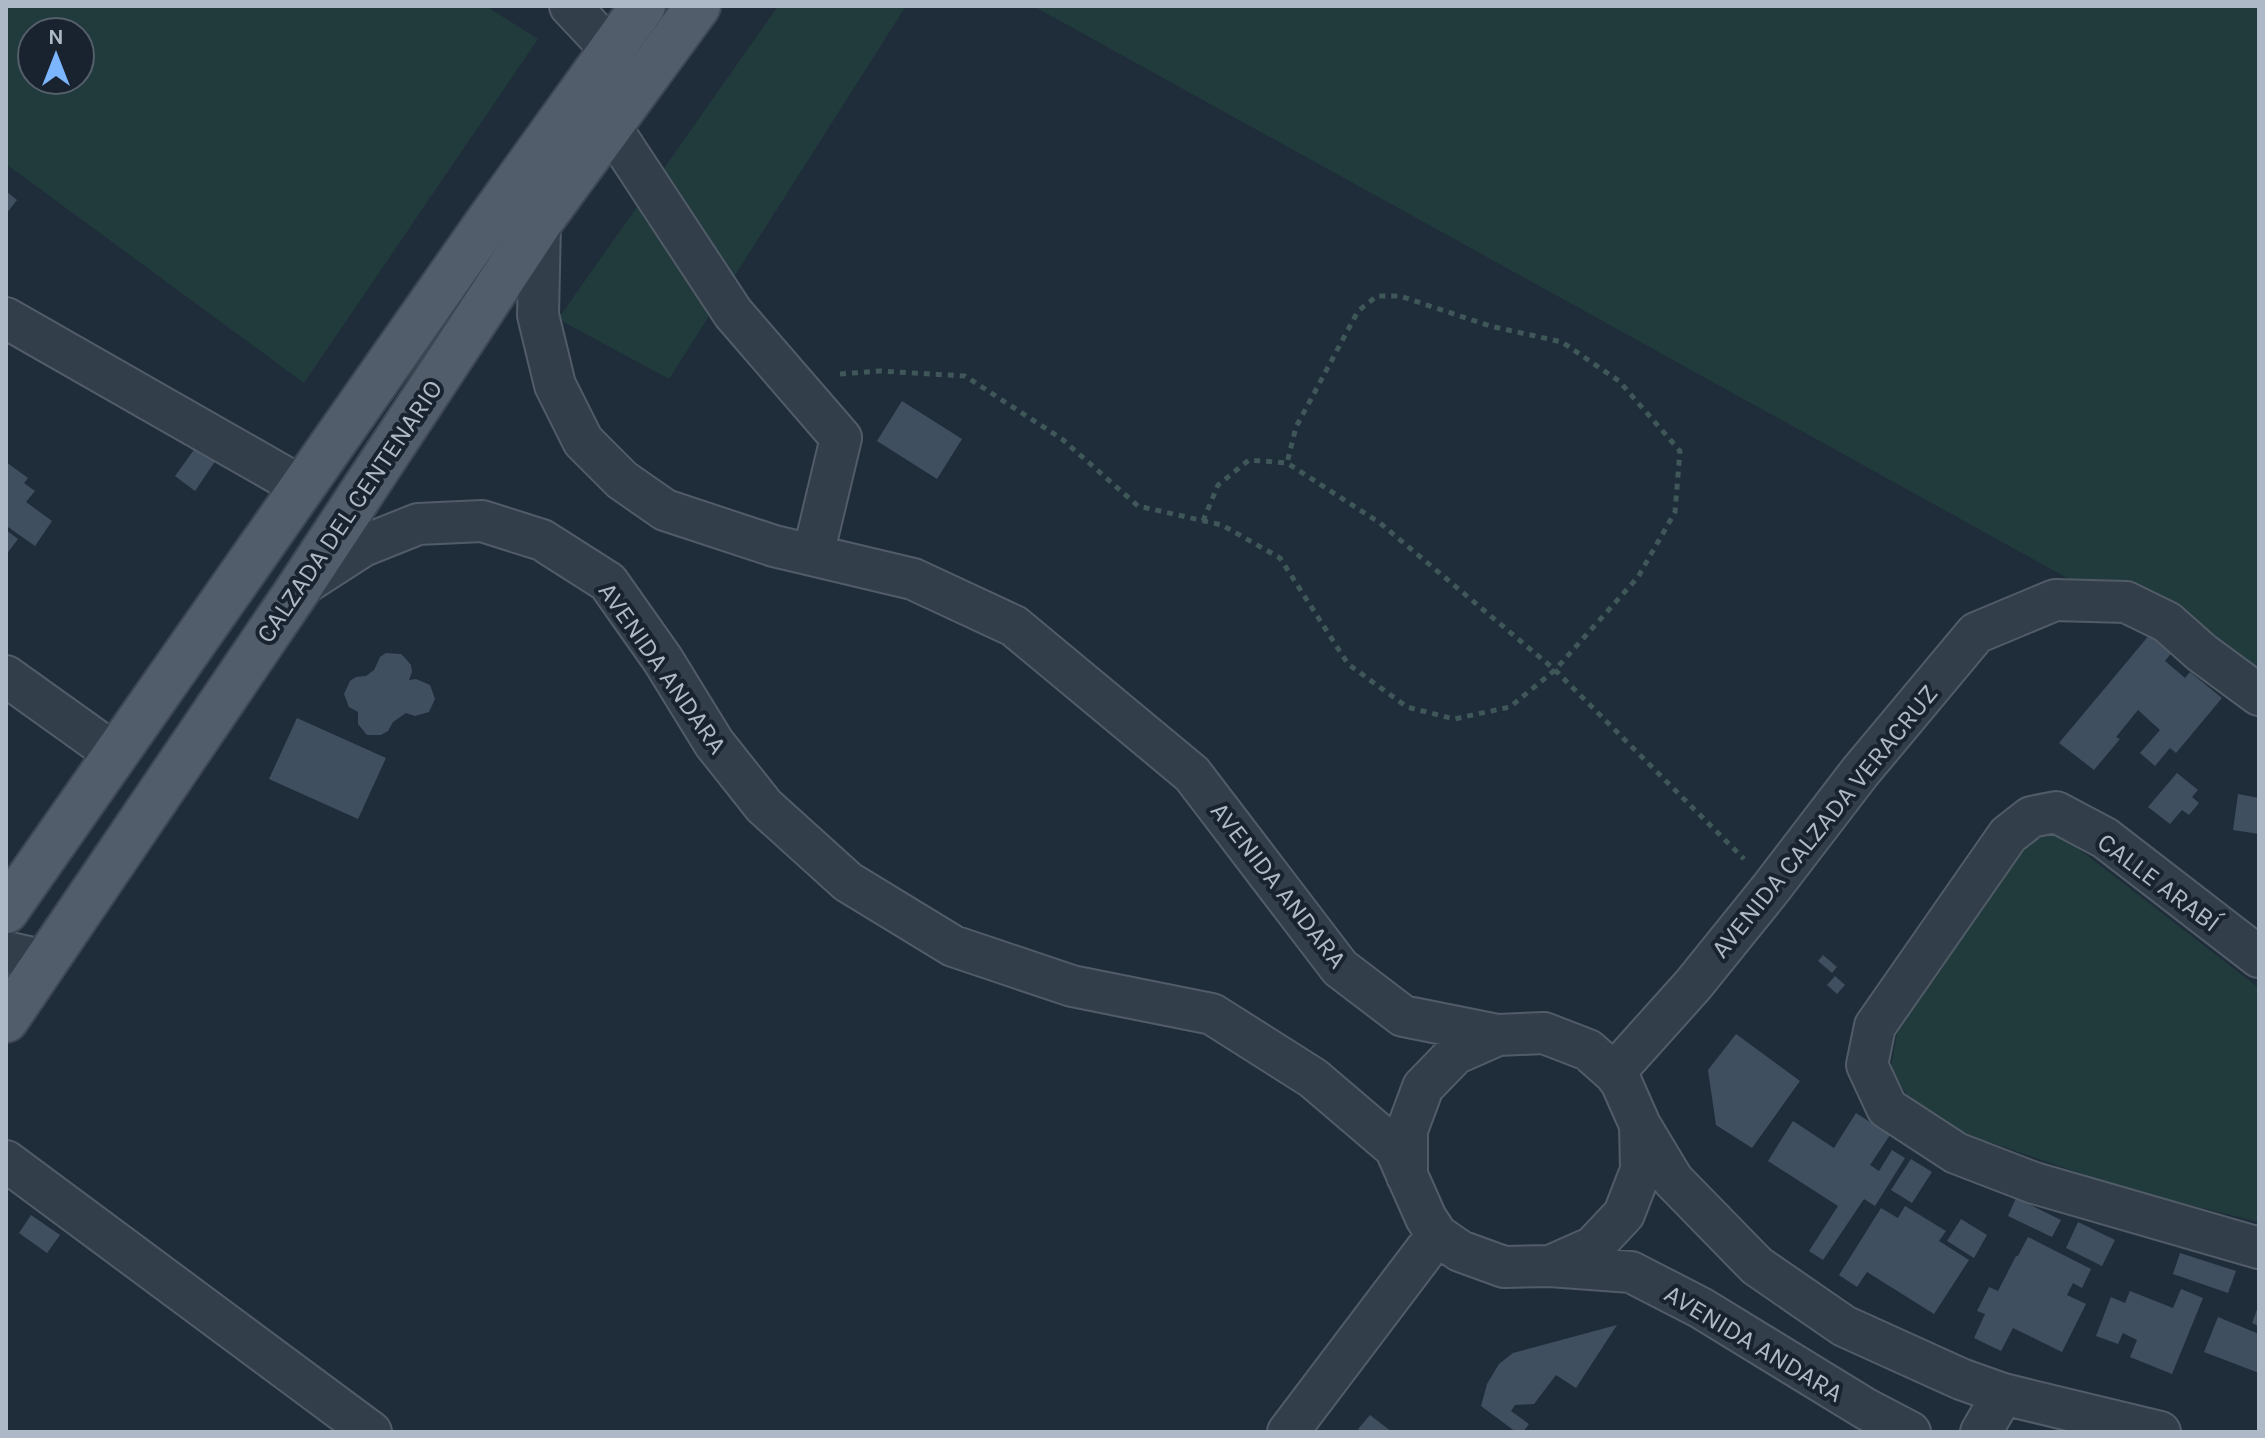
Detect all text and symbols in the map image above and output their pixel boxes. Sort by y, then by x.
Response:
north arrow [16,16,96,96]
text: N [48,24,64,50]
street label: CALZADA DEL CENTENARIO [250,374,449,649]
street label: AVENIDA ANDARA [592,576,733,760]
street label: AVENIDA CALZADA VERACRUZ [1704,678,1944,964]
street label: AVENIDA ANDARA [1204,796,1353,975]
street label: CALLE ARABÍ [2091,826,2227,939]
street label: AVENIDA ANDARA [1659,1278,1849,1409]

